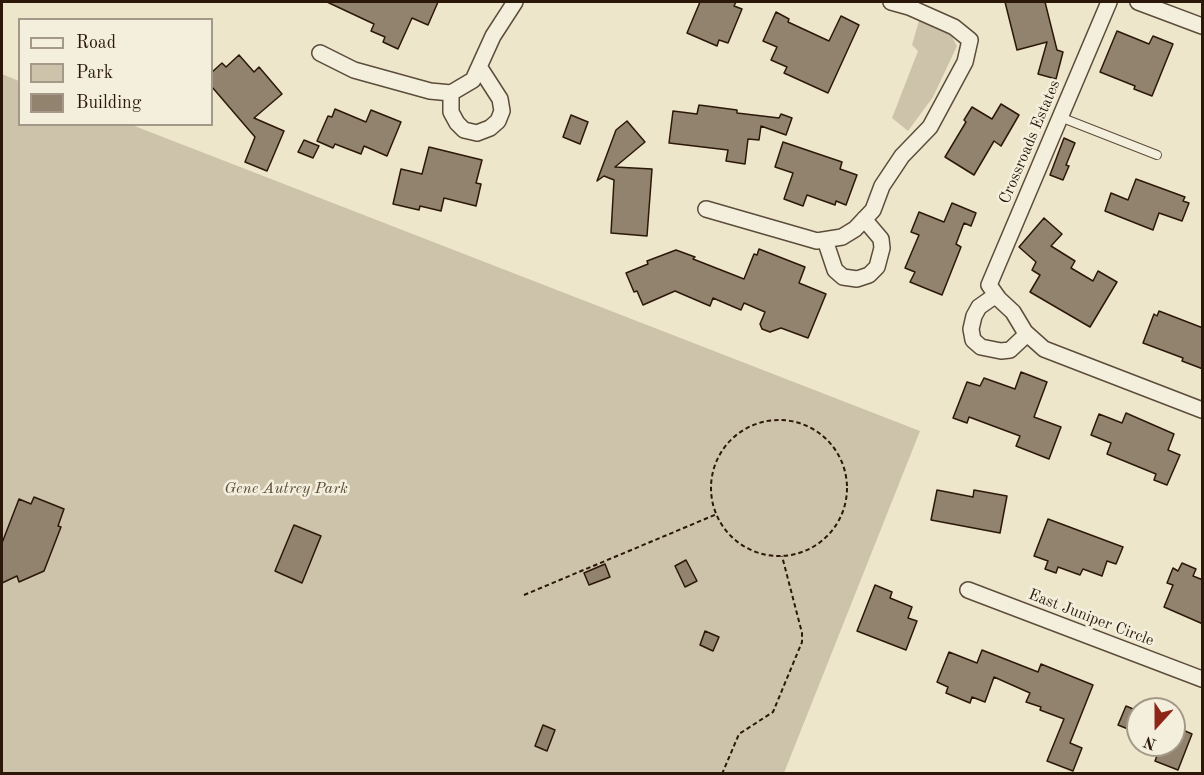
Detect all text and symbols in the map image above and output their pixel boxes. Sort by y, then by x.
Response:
legend [18,18,213,126]
text: Road [76,34,116,52]
text: Park [76,64,113,82]
street label: Crossroads Estates [995,77,1065,207]
text: Building [76,94,141,112]
park label: Gene Autrey Park [224,479,348,499]
street label: East Juniper Circle [1025,585,1157,651]
north arrow [1126,697,1186,757]
text: N [1142,732,1159,752]

